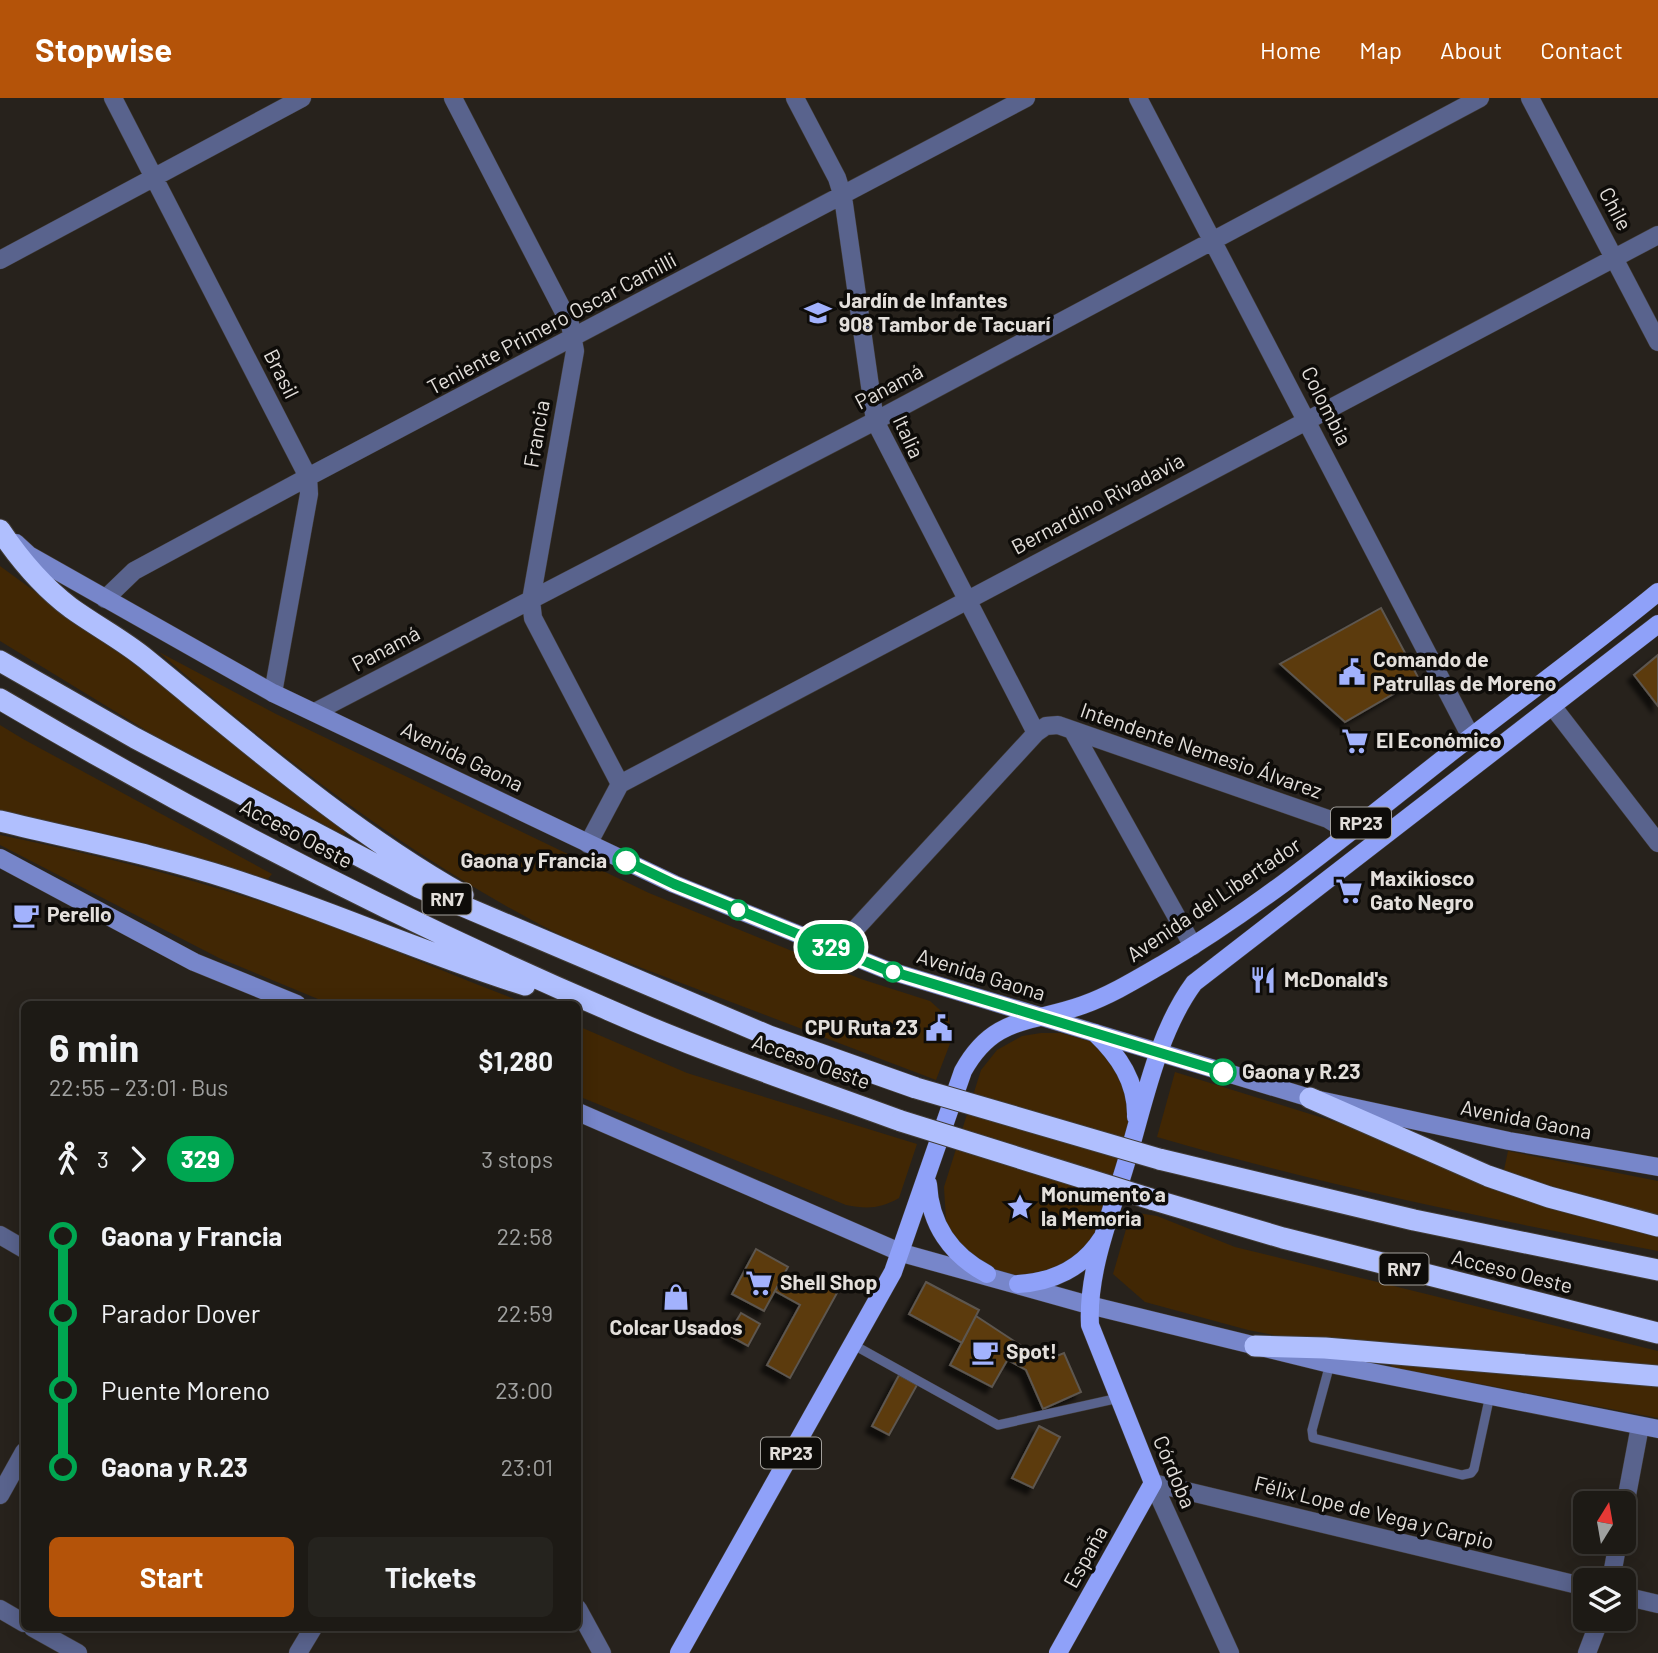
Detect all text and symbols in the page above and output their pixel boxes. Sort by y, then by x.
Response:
text: Stopwise [35,29,172,69]
text: Home [1260,35,1321,64]
text: Map [1359,35,1402,64]
text: About [1440,35,1502,64]
text: Contact [1540,35,1623,64]
street label: Chile [1595,182,1638,234]
street label: Teniente Primero Oscar Camilli [423,246,680,399]
place label: Jardín de Infantes 908 Tambor de Tacuarí [839,287,1051,336]
school or university icon: Jardín de Infantes 908 Tambor de Tacuarí [803,298,833,328]
street label: Brasil [259,345,305,402]
street label: Panamá [850,357,926,414]
street label: Colombia [1297,362,1358,449]
street label: Francia [517,398,554,469]
street label: Italia [889,411,930,462]
street label: Bernardino Rivadavia [1007,447,1188,559]
street label: Panamá [347,619,423,676]
place label: Comando de Patrullas de Moreno [1373,646,1556,695]
public building icon: Comando de Patrullas de Moreno [1337,657,1367,687]
street label: Intendente Nemesio Álvarez [1077,696,1326,803]
street label: Avenida Gaona [397,715,528,796]
supermarket icon: El Económico [1340,726,1370,756]
place label: El Económico [1376,727,1501,752]
street label: Acceso Oeste [236,793,357,873]
road number: RP23 [1331,808,1391,838]
street label: Avenida del Libertador [1121,831,1305,966]
place label: Gaona y Francia [461,847,607,872]
marker: Gaona y Francia [613,848,639,874]
place label: Maxikiosco Gato Negro [1370,865,1474,914]
supermarket icon: Maxikiosco Gato Negro [1334,876,1364,906]
road number: RN7 [422,884,472,914]
cafe icon: Perello [11,900,41,930]
unlabelled marker [728,900,748,920]
place label: Perello [47,901,112,926]
line badge: 329 [791,924,871,970]
text: 329 [811,932,851,961]
street label: Avenida Gaona [914,942,1049,1005]
unlabelled marker [883,962,903,982]
restaurant icon: McDonald's [1248,965,1278,995]
place label: McDonald's [1284,966,1388,991]
public building icon: CPU Ruta 23 [924,1013,954,1043]
place label: CPU Ruta 23 [805,1014,918,1039]
text: 6 min [49,1024,139,1070]
street label: Acceso Oeste [749,1028,874,1093]
text: $1,280 [479,1045,553,1076]
place label: Gaona y R.23 [1242,1058,1361,1083]
marker: Gaona y R.23 [1210,1059,1236,1085]
text: 22:55 – 23:01 · Bus [49,1073,228,1101]
street label: Avenida Gaona [1459,1094,1594,1143]
icon: walk [49,1140,87,1178]
icon: forward [119,1140,157,1178]
text: 329 [181,1144,220,1173]
text: 3 [97,1145,109,1173]
text: 3 stops [481,1145,553,1173]
place label: Monumento a la Memoria [1041,1181,1166,1230]
place icon: Monumento a la Memoria [1005,1192,1035,1222]
text: Gaona y Francia [101,1220,282,1251]
text: 22:58 [497,1222,553,1250]
street label: Acceso Oeste [1449,1243,1575,1298]
road number: RN7 [1380,1254,1428,1284]
supermarket icon: Shell Shop [744,1268,774,1298]
place label: Shell Shop [780,1269,877,1294]
shop icon: Colcar Usados [661,1282,691,1312]
text: Parador Dover [101,1297,260,1328]
text: 22:59 [497,1299,553,1327]
place label: Colcar Usados [609,1314,743,1339]
cafe icon: Spot! [970,1337,1000,1367]
place label: Spot! [1006,1338,1057,1363]
text: Puente Moreno [101,1374,270,1405]
text: 23:00 [495,1376,553,1404]
street label: Córdoba [1149,1431,1202,1512]
road number: RP23 [761,1438,821,1469]
text: Gaona y R.23 [101,1451,248,1482]
text: 23:01 [501,1453,553,1481]
street label: Félix Lope de Vega y Carpio [1252,1470,1497,1553]
north arrow [1573,1491,1636,1554]
map controls [1573,1491,1636,1631]
street label: España [1057,1521,1112,1592]
button: Start [49,1537,294,1617]
button: Tickets [308,1537,553,1617]
button: layers [1573,1568,1636,1631]

